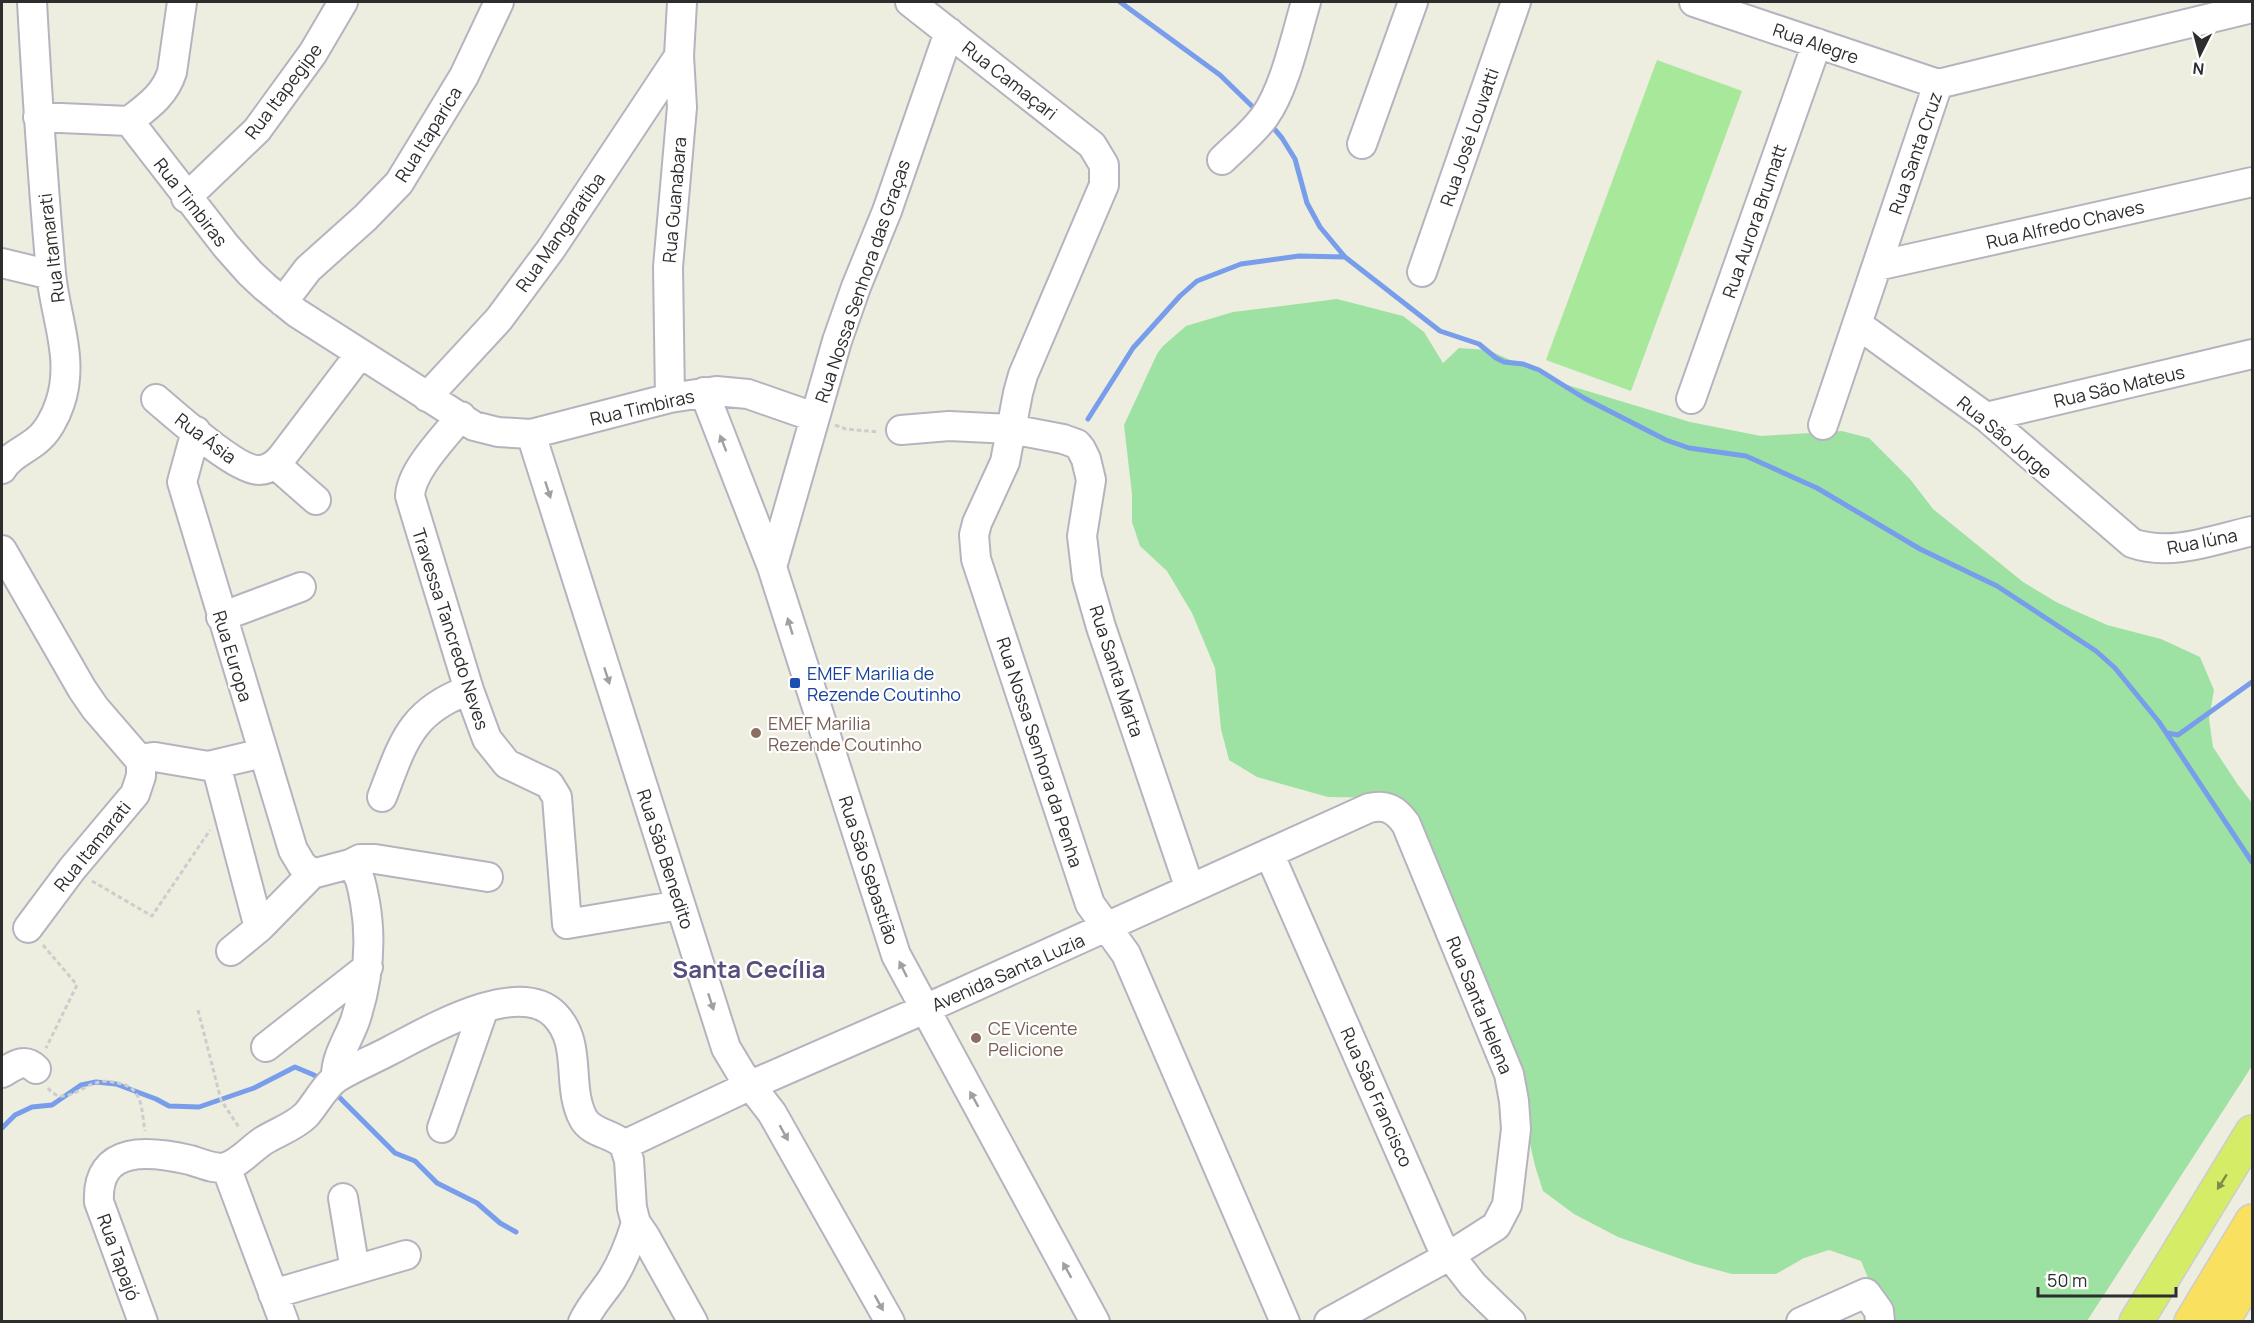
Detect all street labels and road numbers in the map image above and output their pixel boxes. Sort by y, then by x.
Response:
street label: Rua Alegre [1770,17,1862,69]
street label: Rua Camaçari [958,35,1062,125]
street label: Rua Itapegipe [239,38,327,144]
street label: Rua José Louvatti [1434,65,1504,209]
street label: Rua Itaparica [389,82,467,186]
street label: Rua Santa Cruz [1883,89,1947,217]
street label: Rua Guanabara [657,136,691,264]
street label: Rua Aurora Brumatt [1716,141,1792,301]
street label: Rua Timbiras [149,153,233,251]
street label: Rua Nossa Senhora das Graças [809,156,915,406]
street label: Rua Mangaratiba [510,168,610,296]
street label: Rua Itamarati [32,192,70,304]
street label: Rua Alfredo Chaves [1984,194,2146,254]
street label: Rua São Mateus [2051,359,2187,413]
street label: Rua Timbiras [588,383,696,431]
street label: Rua São Jorge [1952,390,2058,484]
street label: Rua Ásia [171,407,241,469]
street label: Rua Iúna [2165,522,2239,560]
street label: Travessa Tancredo Neves [407,525,495,733]
street label: Rua Santa Marta [1084,602,1150,740]
street label: Rua Europa [208,607,258,705]
street label: Rua Nossa Senhora da Penha [991,634,1089,870]
street label: Rua São Benedito [632,786,700,932]
street label: Rua São Sebastião [834,793,904,947]
street label: Rua Itamarati [48,796,136,896]
street label: Avenida Santa Luzia [928,927,1088,1017]
street label: Rua Santa Helena [1441,933,1519,1077]
street label: Rua São Francisco [1335,1023,1419,1171]
street label: Rua Tapajó [92,1210,146,1304]

